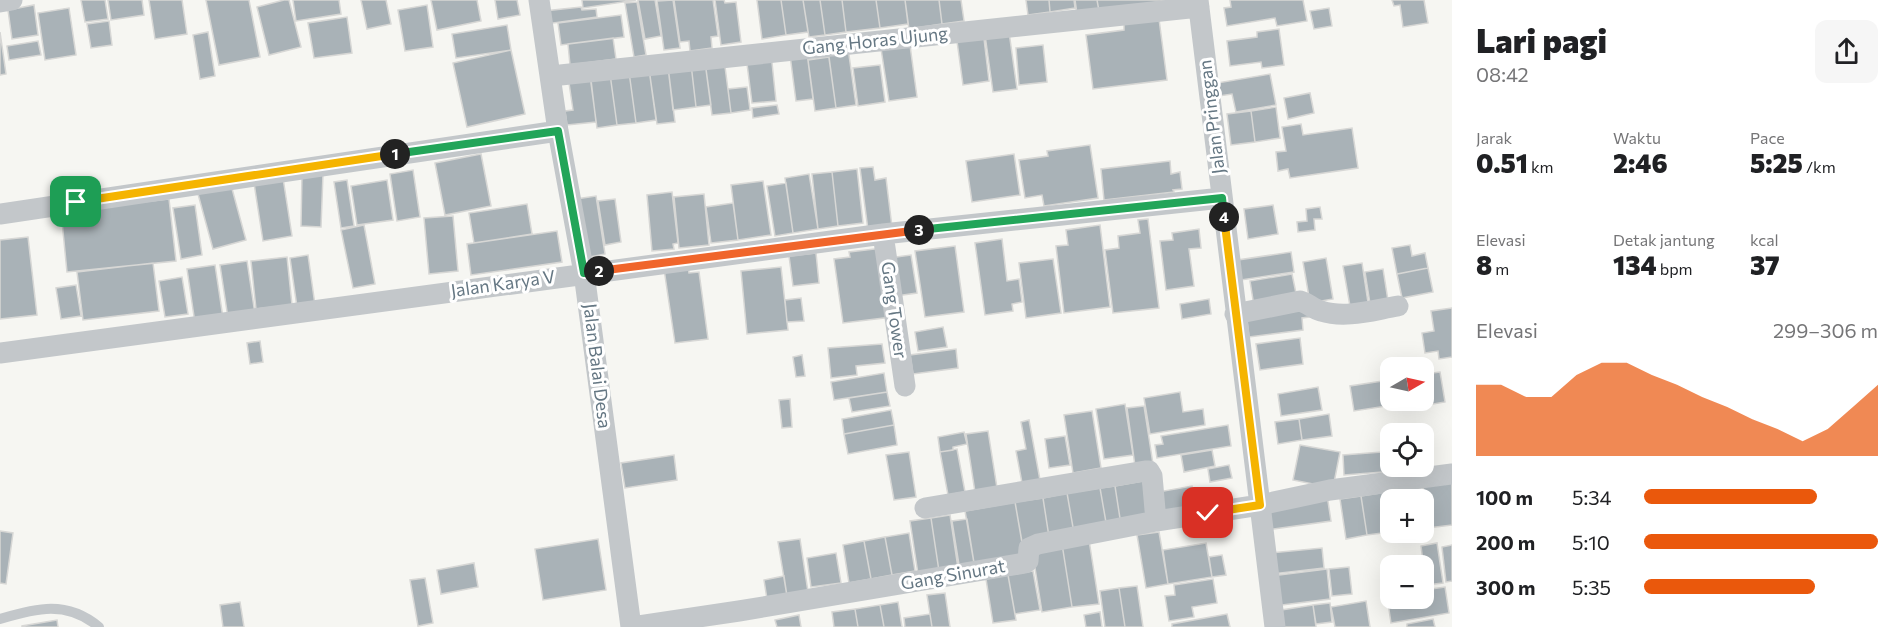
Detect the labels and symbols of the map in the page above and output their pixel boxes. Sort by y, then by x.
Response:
street label: Gang Horas Ujung [801,21,949,59]
street label: Jalan Pringgan [1193,59,1229,176]
pin: 1 [380,139,410,169]
pin [50,176,101,227]
pin: 4 [1209,202,1239,232]
pin: 3 [904,215,934,245]
pin: 2 [584,256,614,286]
street label: Gang Tower [877,260,913,360]
street label: Jalan Karya V [449,265,557,301]
street label: Jalan Balai Desa [579,302,617,430]
north arrow [1380,357,1434,411]
pin [1182,487,1233,538]
street label: Gang Sinurat [899,554,1007,594]

